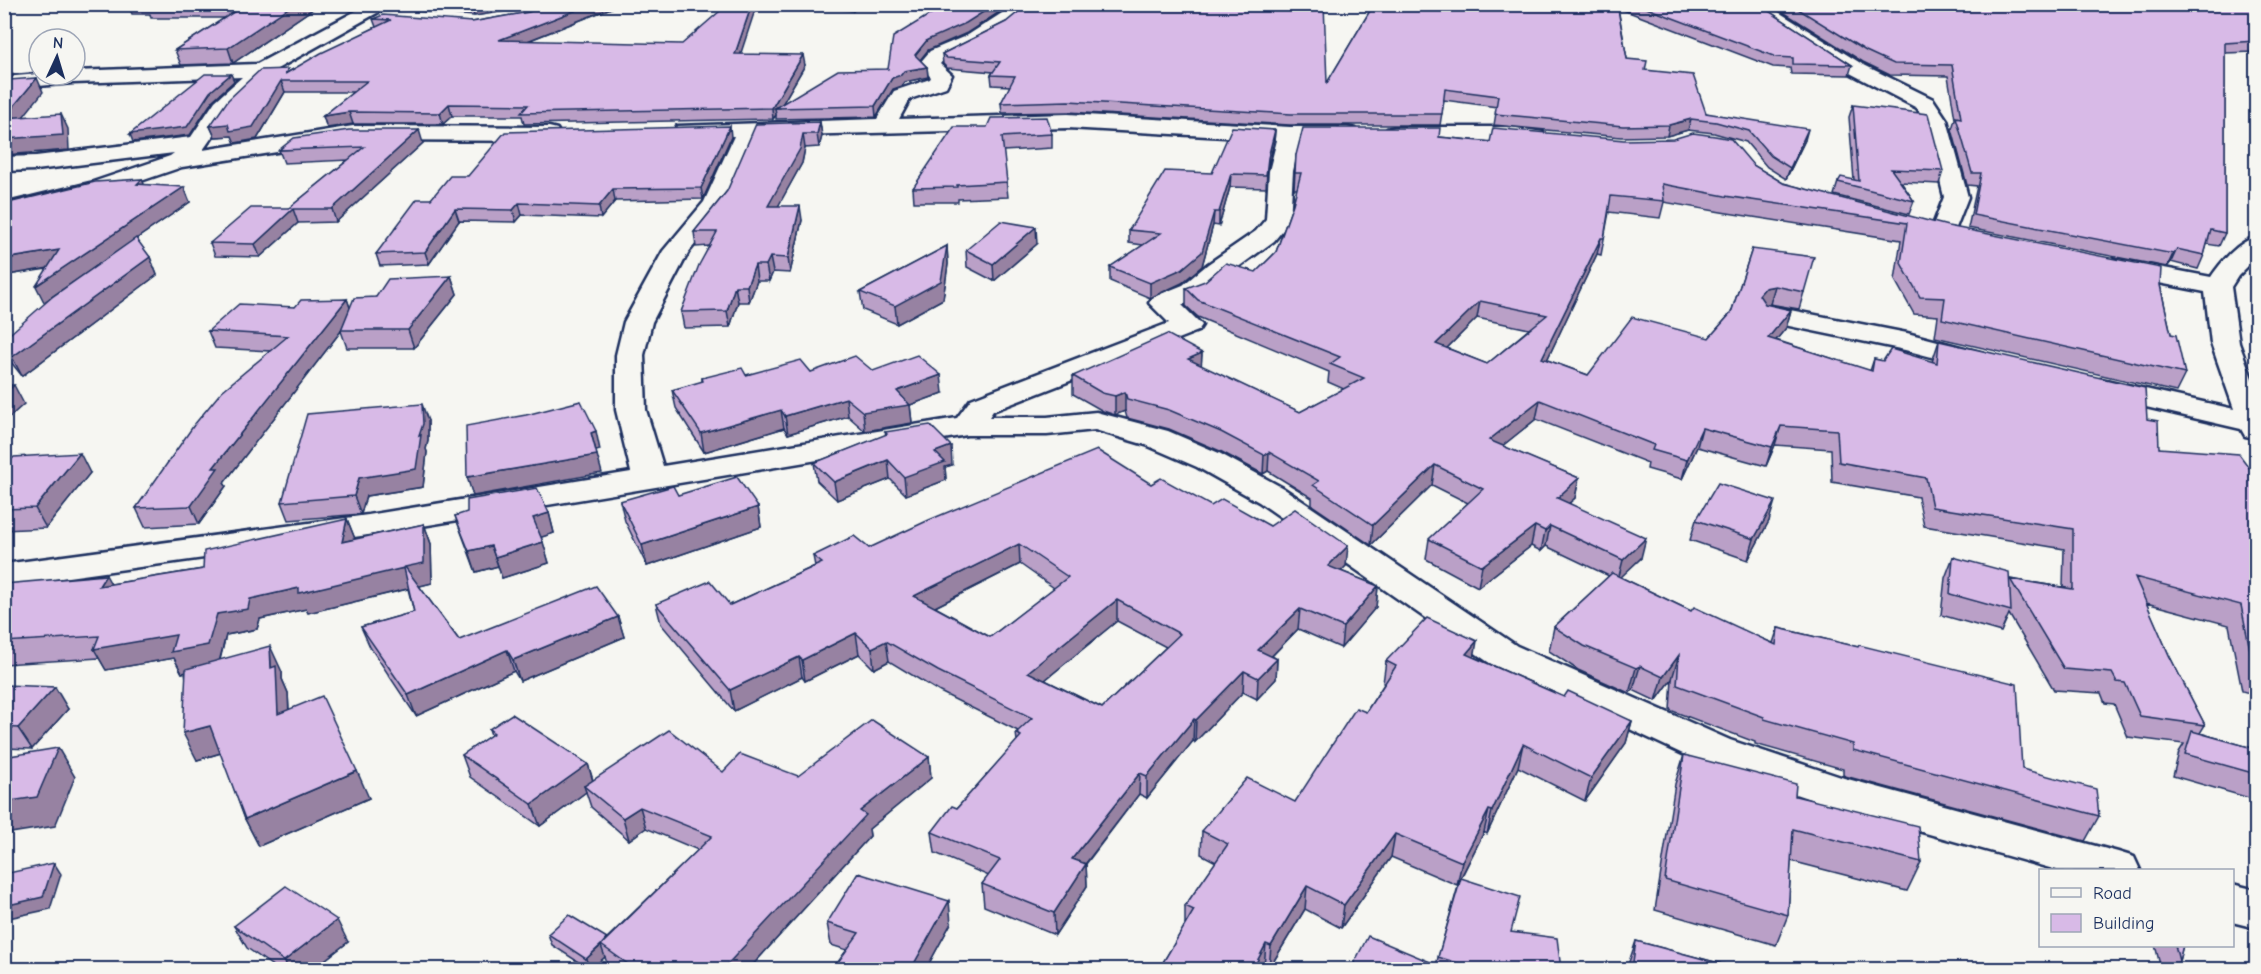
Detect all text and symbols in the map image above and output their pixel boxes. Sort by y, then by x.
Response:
north arrow [27,27,87,87]
text: N [52,34,64,52]
legend [2039,869,2234,947]
text: Road [2093,883,2132,904]
text: Building [2093,913,2155,934]

